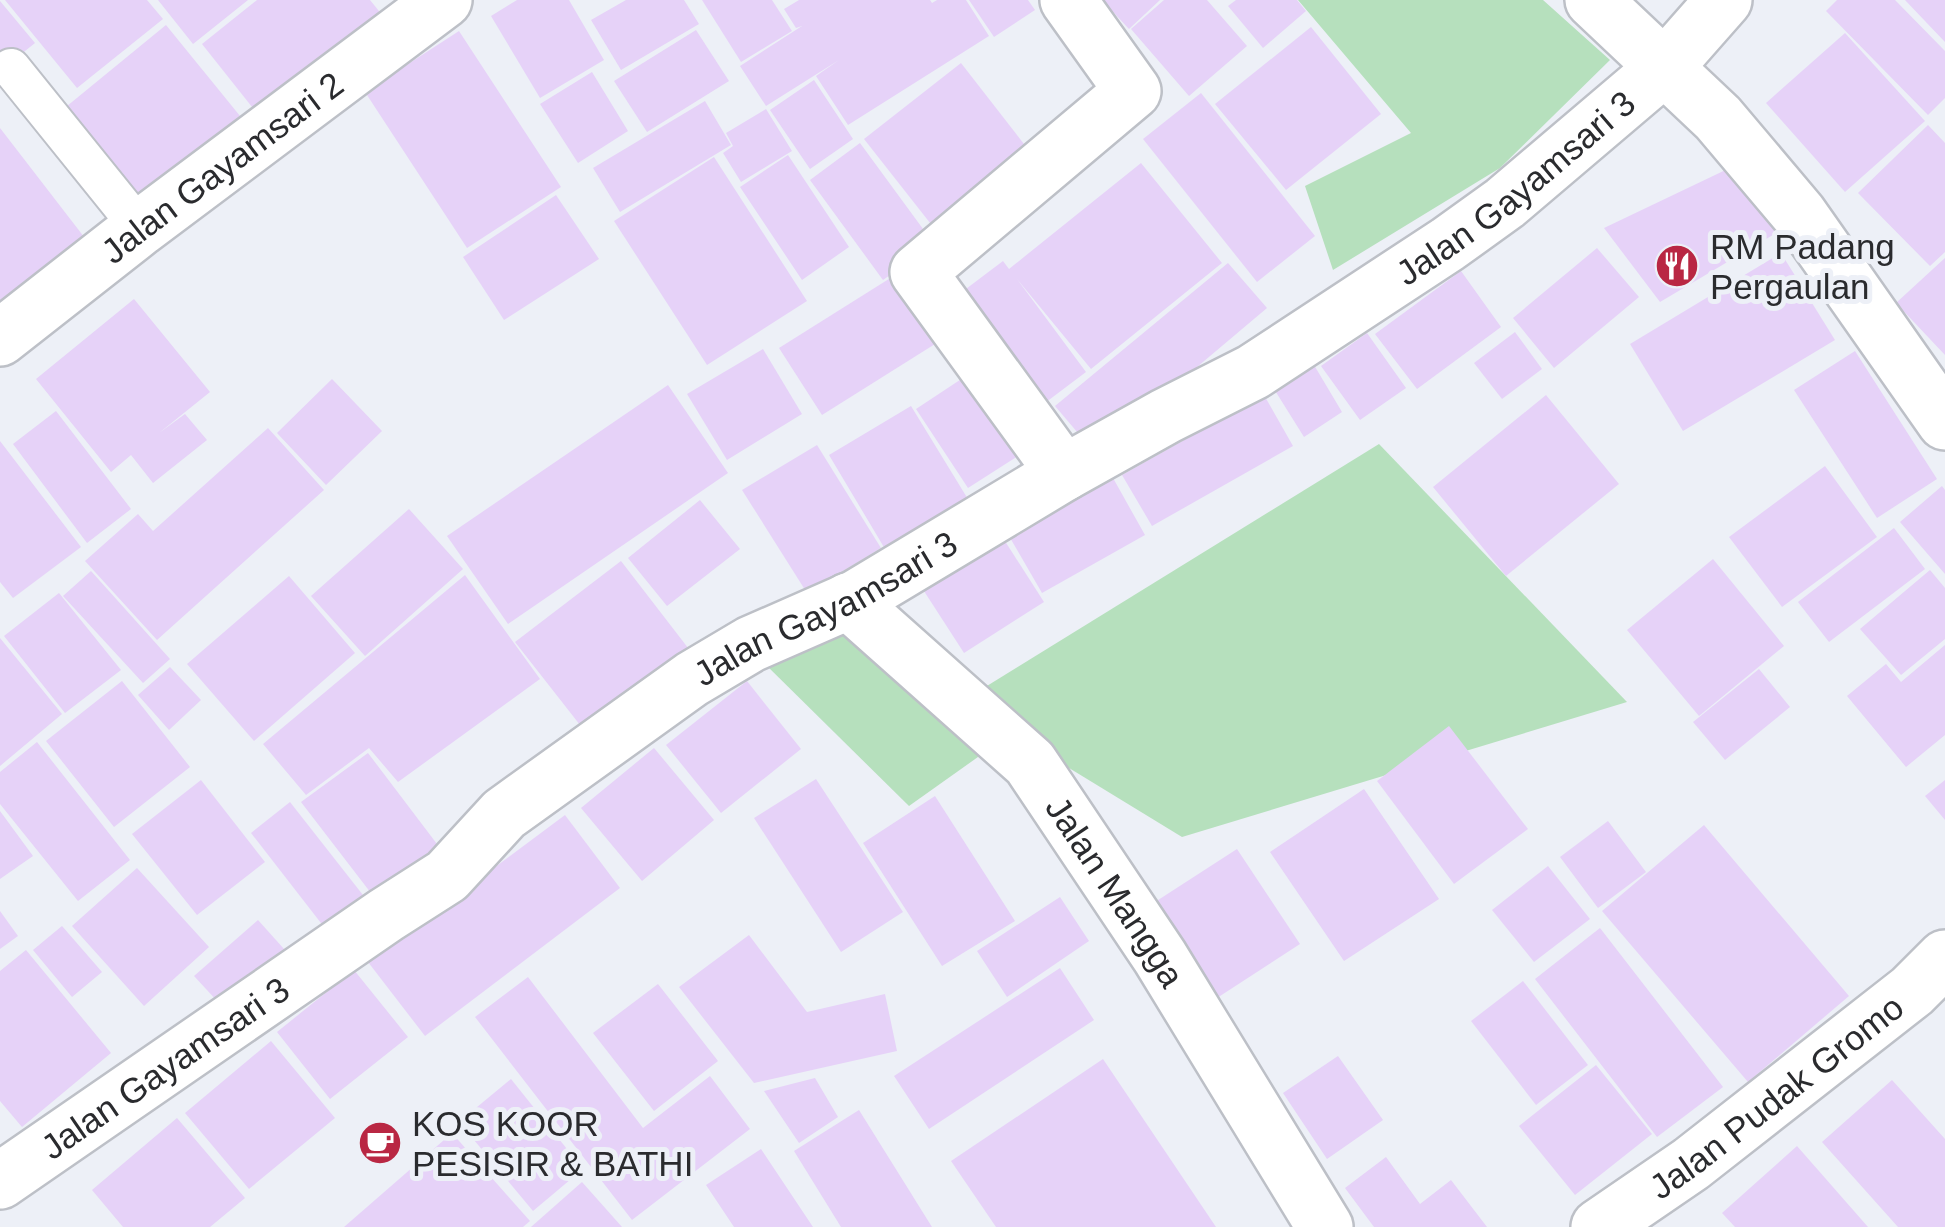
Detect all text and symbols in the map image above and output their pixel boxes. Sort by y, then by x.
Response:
street label: Jalan Gayamsari 2 [93,64,350,271]
street label: Jalan Gayamsari 3 [1389,82,1642,292]
place label: RM Padang Pergaulan [1710,227,1895,306]
restaurant icon: RM Padang Pergaulan [1654,243,1700,289]
street label: Jalan Gayamsari 3 [687,523,964,693]
street label: Jalan Mangga [1039,789,1193,994]
street label: Jalan Gayamsari 3 [33,969,296,1166]
street label: Jalan Pudak Gromo [1642,986,1910,1206]
place label: KOS KOOR PESISIR & BATHI [412,1104,693,1183]
cafe icon: KOS KOOR PESISIR & BATHI [357,1120,403,1166]

